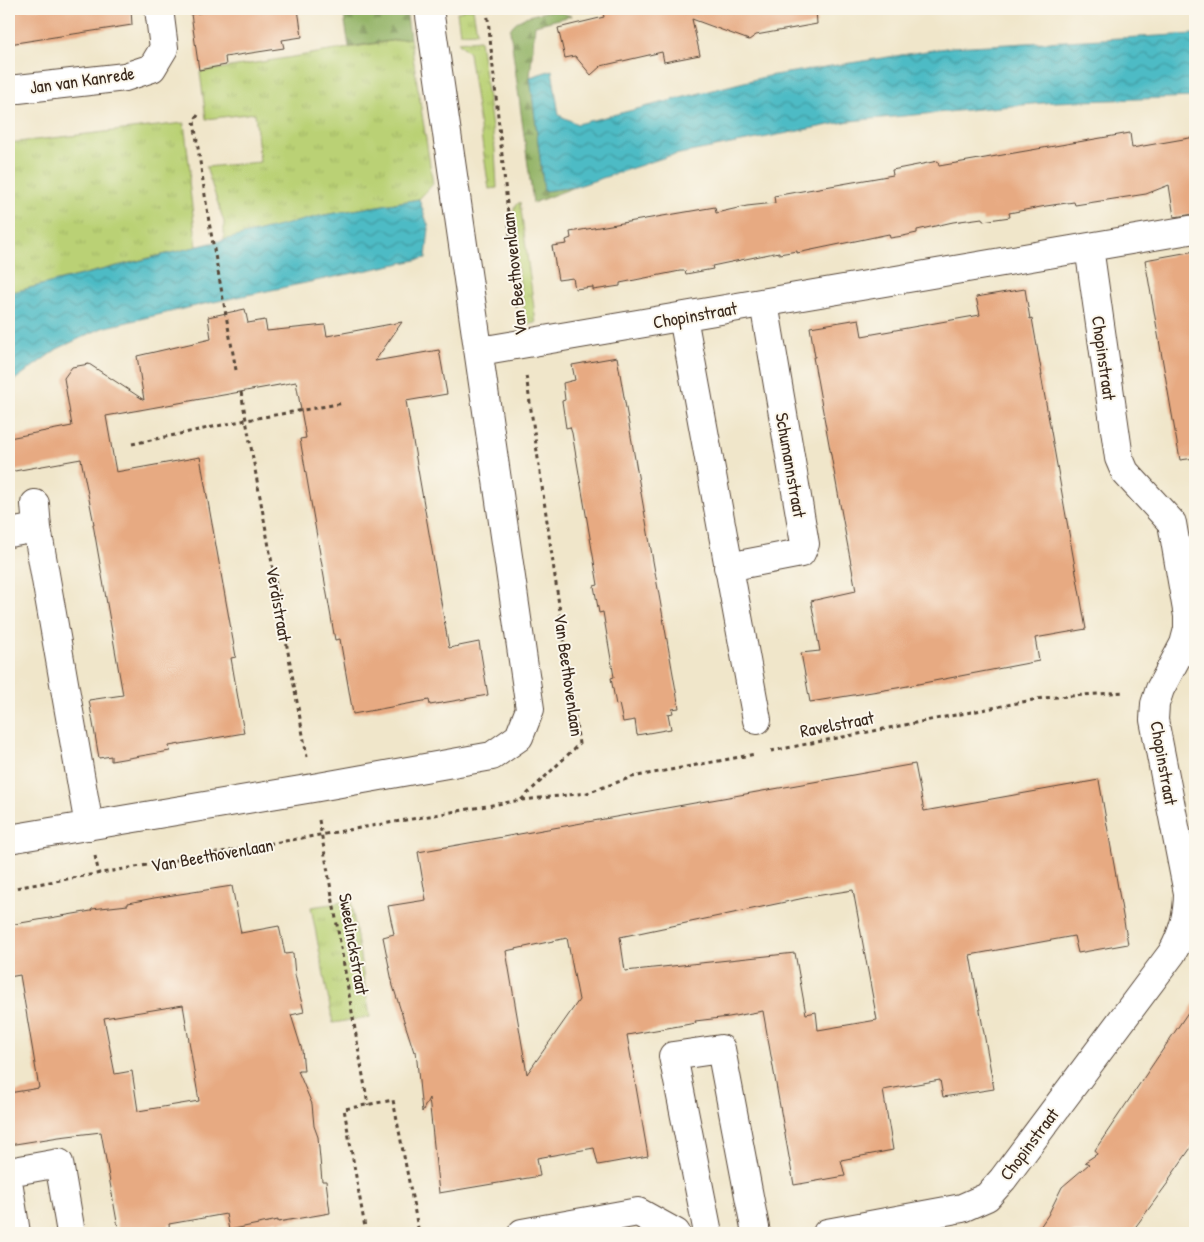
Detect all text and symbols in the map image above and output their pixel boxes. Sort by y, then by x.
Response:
street label: Jan van Kanrede [28,60,136,100]
street label: Van Beethovenlaan [495,211,533,337]
street label: Chopinstraat [651,295,740,335]
street label: Chopinstraat [1086,314,1122,403]
street label: Schumannstraat [769,411,813,520]
street label: Verdistraat [260,565,298,644]
street label: Van Beethovenlaan [548,612,590,738]
street label: Ravelstraat [798,704,877,743]
street label: Chopinstraat [1144,719,1184,808]
street label: Van Beethovenlaan [149,832,275,878]
street label: Sweelinckstraat [333,891,375,998]
street label: Chopinstraat [993,1102,1065,1185]

